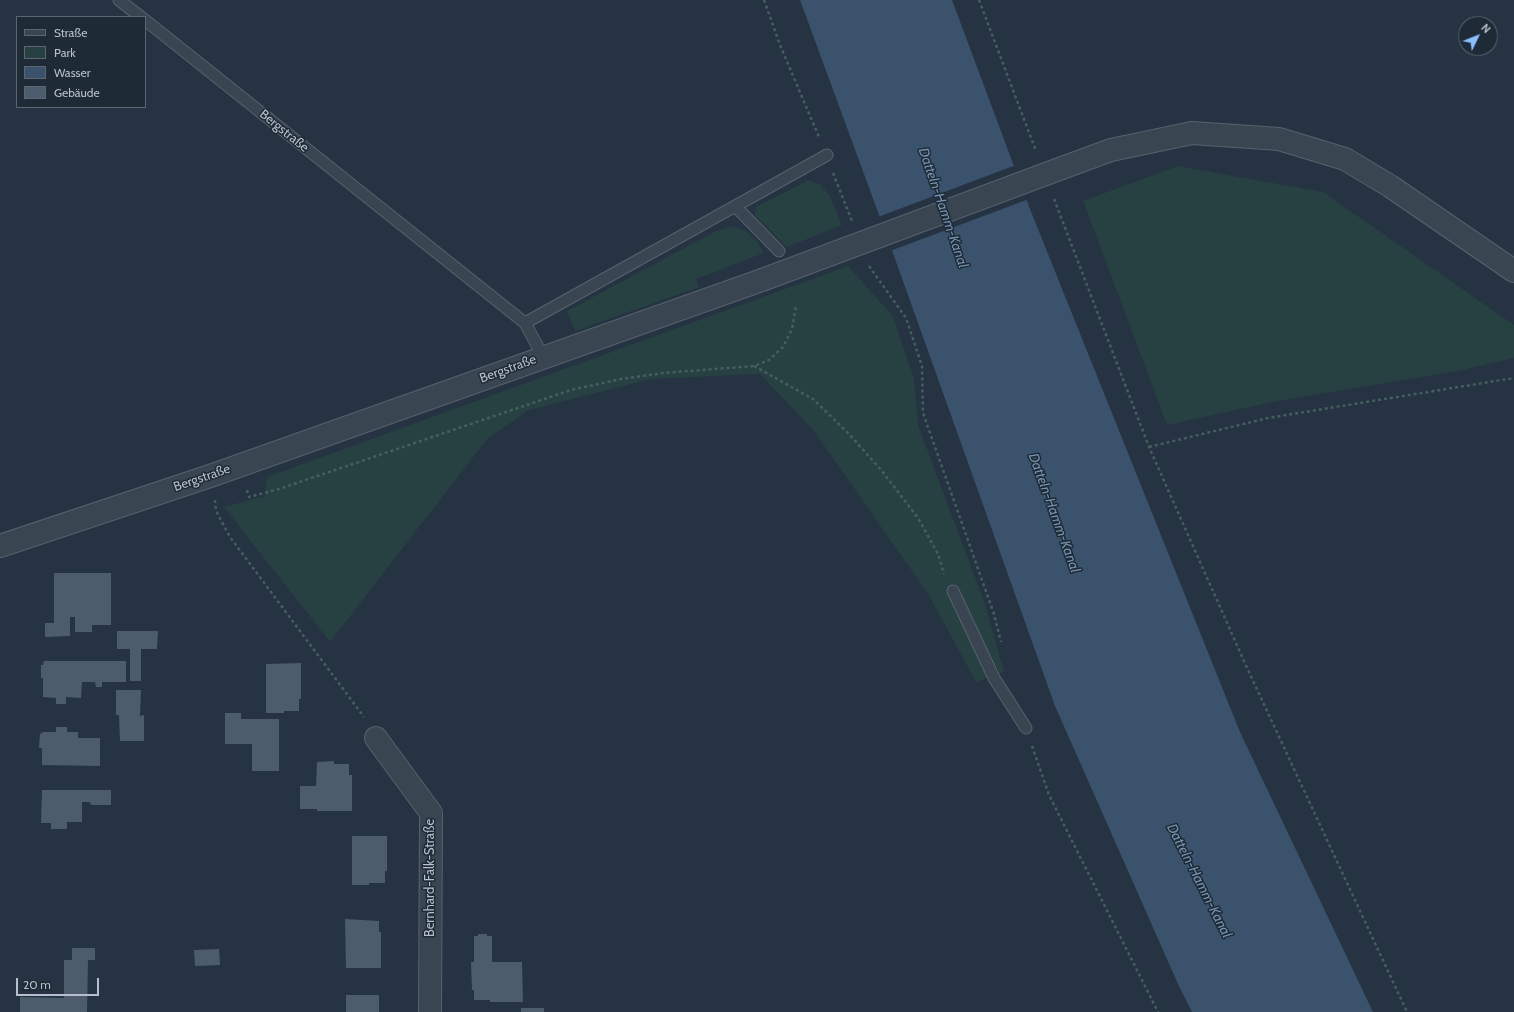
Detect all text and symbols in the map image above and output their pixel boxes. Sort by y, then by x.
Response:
legend [16,16,146,108]
north arrow [1458,16,1498,56]
text: N [1478,21,1494,36]
text: Straße [54,25,87,40]
text: Park [54,45,76,60]
text: Wasser [54,65,91,80]
text: Gebäude [54,85,100,100]
street label: Bergstraße [256,106,312,156]
water label: Datteln-Hamm-Kanal [915,146,971,270]
street label: Bergstraße [478,352,538,386]
water label: Datteln-Hamm-Kanal [1025,451,1083,575]
street label: Bergstraße [172,461,232,495]
street label: Bernhard-Falk-Straße [422,819,438,937]
water label: Datteln-Hamm-Kanal [1163,821,1235,941]
scale bar [18,970,101,996]
text: 20 m [23,977,51,992]

